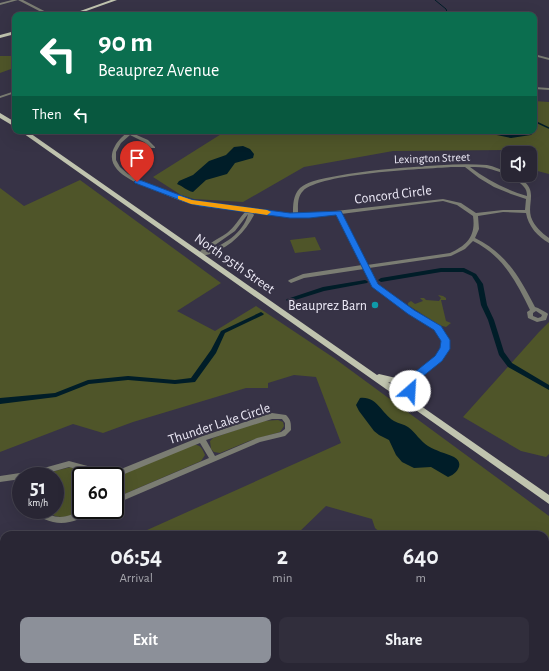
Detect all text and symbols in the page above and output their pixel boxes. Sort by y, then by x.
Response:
icon: left [32,28,84,80]
text: 90 m [98,29,153,57]
text: Beauprez Avenue [98,62,219,80]
icon: left [70,104,92,126]
text: Then [32,107,62,122]
pin [120,141,154,182]
map controls [501,146,537,182]
button: sound [501,146,537,182]
icon: arrive [126,147,148,169]
street label: Lexington Street [394,151,471,165]
street label: Concord Circle [354,183,433,207]
street label: North 95th Street [192,231,277,297]
place label: Beauprez Barn [288,299,367,313]
marker: Beauprez Barn [370,300,380,310]
position arrow [389,370,431,412]
street label: Thunder Lake Circle [167,401,272,447]
speed limit sign: 60 [72,467,124,519]
text: 51 [30,478,46,498]
text: km/h [28,498,48,508]
text: 06:54 [110,545,162,569]
text: 2 [277,545,288,569]
text: 640 [403,545,439,569]
text: Arrival [119,572,153,585]
text: min [272,572,293,585]
text: m [416,572,426,585]
button: Exit [20,617,271,663]
button: Share [279,617,529,663]

